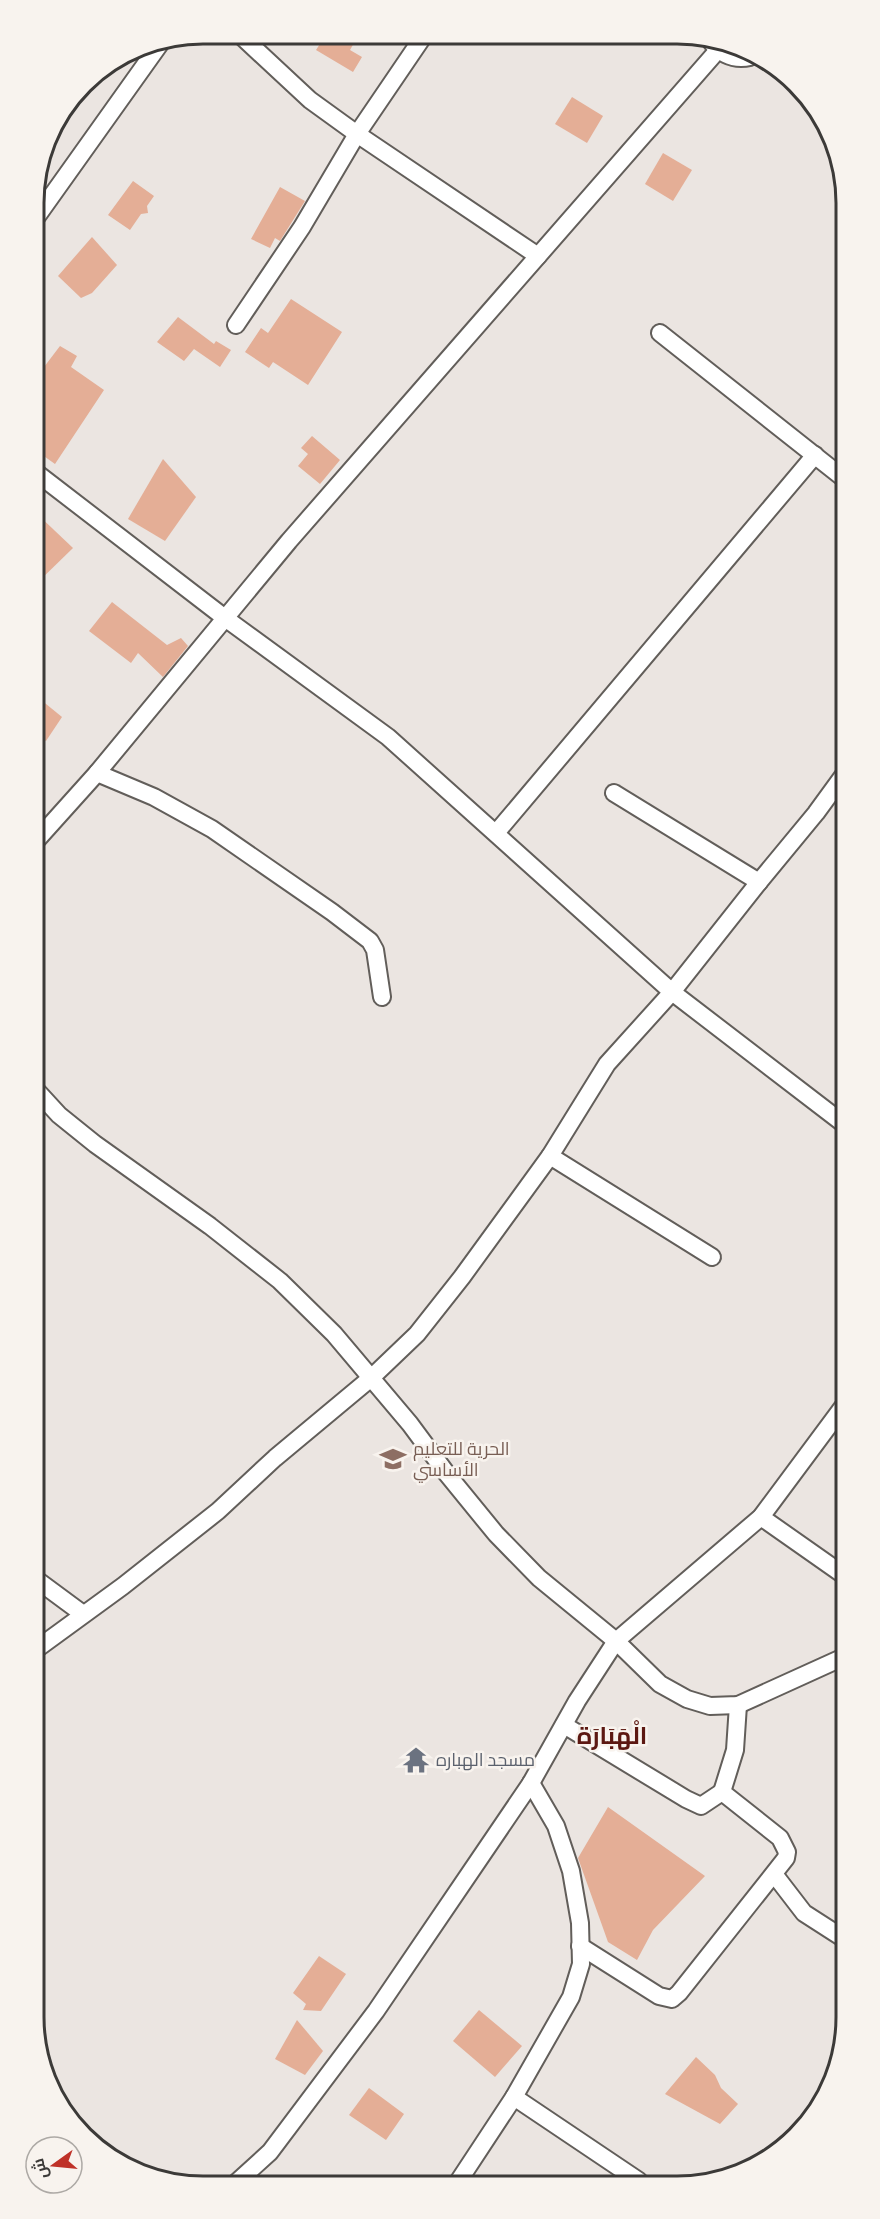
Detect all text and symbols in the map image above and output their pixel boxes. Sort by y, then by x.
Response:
place label: الحرية للتعليم الأساسي [413,1436,510,1483]
school or university icon: الحرية للتعليم الأساسي [378,1444,408,1474]
district label: الْهَبَارَة [577,1719,647,1751]
temple icon: مسجد الهباره [401,1745,431,1775]
place label: مسجد الهباره [436,1747,535,1772]
north arrow [24,2135,84,2195]
text: ش [26,2156,53,2182]

